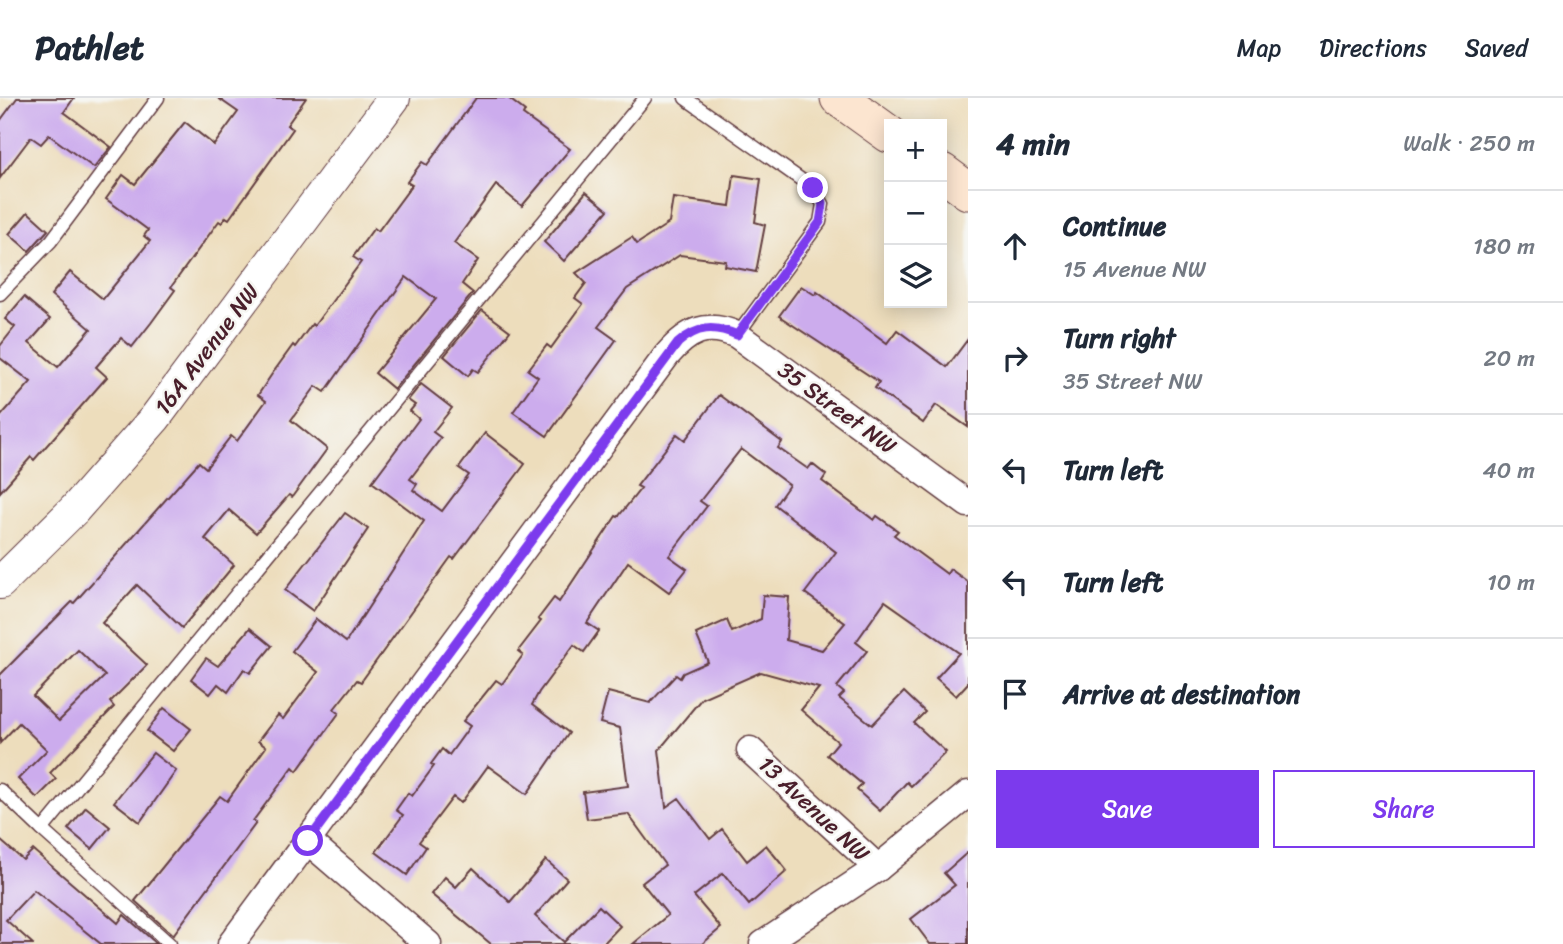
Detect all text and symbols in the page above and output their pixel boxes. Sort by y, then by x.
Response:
text: Pathlet [35,19,144,77]
text: Map [1237,27,1281,69]
text: Directions [1319,27,1427,69]
text: Saved [1465,27,1528,69]
text: 4 min [996,117,1070,171]
map controls [884,119,947,308]
button: + [884,119,947,182]
text: Walk · 250 m [1403,123,1535,164]
route end [797,172,828,203]
button: − [884,182,947,245]
text: Continue [1063,203,1166,249]
text: 180 m [1473,226,1535,267]
icon: ahead [996,227,1034,265]
button: layers [884,245,947,308]
text: 15 Avenue NW [1063,249,1206,290]
street label: 16A Avenue NW [143,273,271,424]
text: Turn right [1063,315,1176,361]
text: 20 m [1484,338,1535,379]
icon: right [996,339,1034,377]
street label: 35 Street NW [769,350,906,466]
text: 35 Street NW [1063,361,1202,402]
text: Turn left [1063,447,1163,493]
text: 40 m [1482,450,1535,491]
icon: left [996,451,1034,489]
text: Turn left [1063,559,1163,605]
text: 10 m [1487,562,1535,603]
icon: left [996,563,1034,601]
text: Arrive at destination [1063,671,1300,717]
icon: arrive [996,675,1034,713]
street label: 13 Avenue NW [748,746,881,873]
button: Save [996,770,1259,848]
button: Share [1273,770,1535,848]
route start [292,825,323,856]

